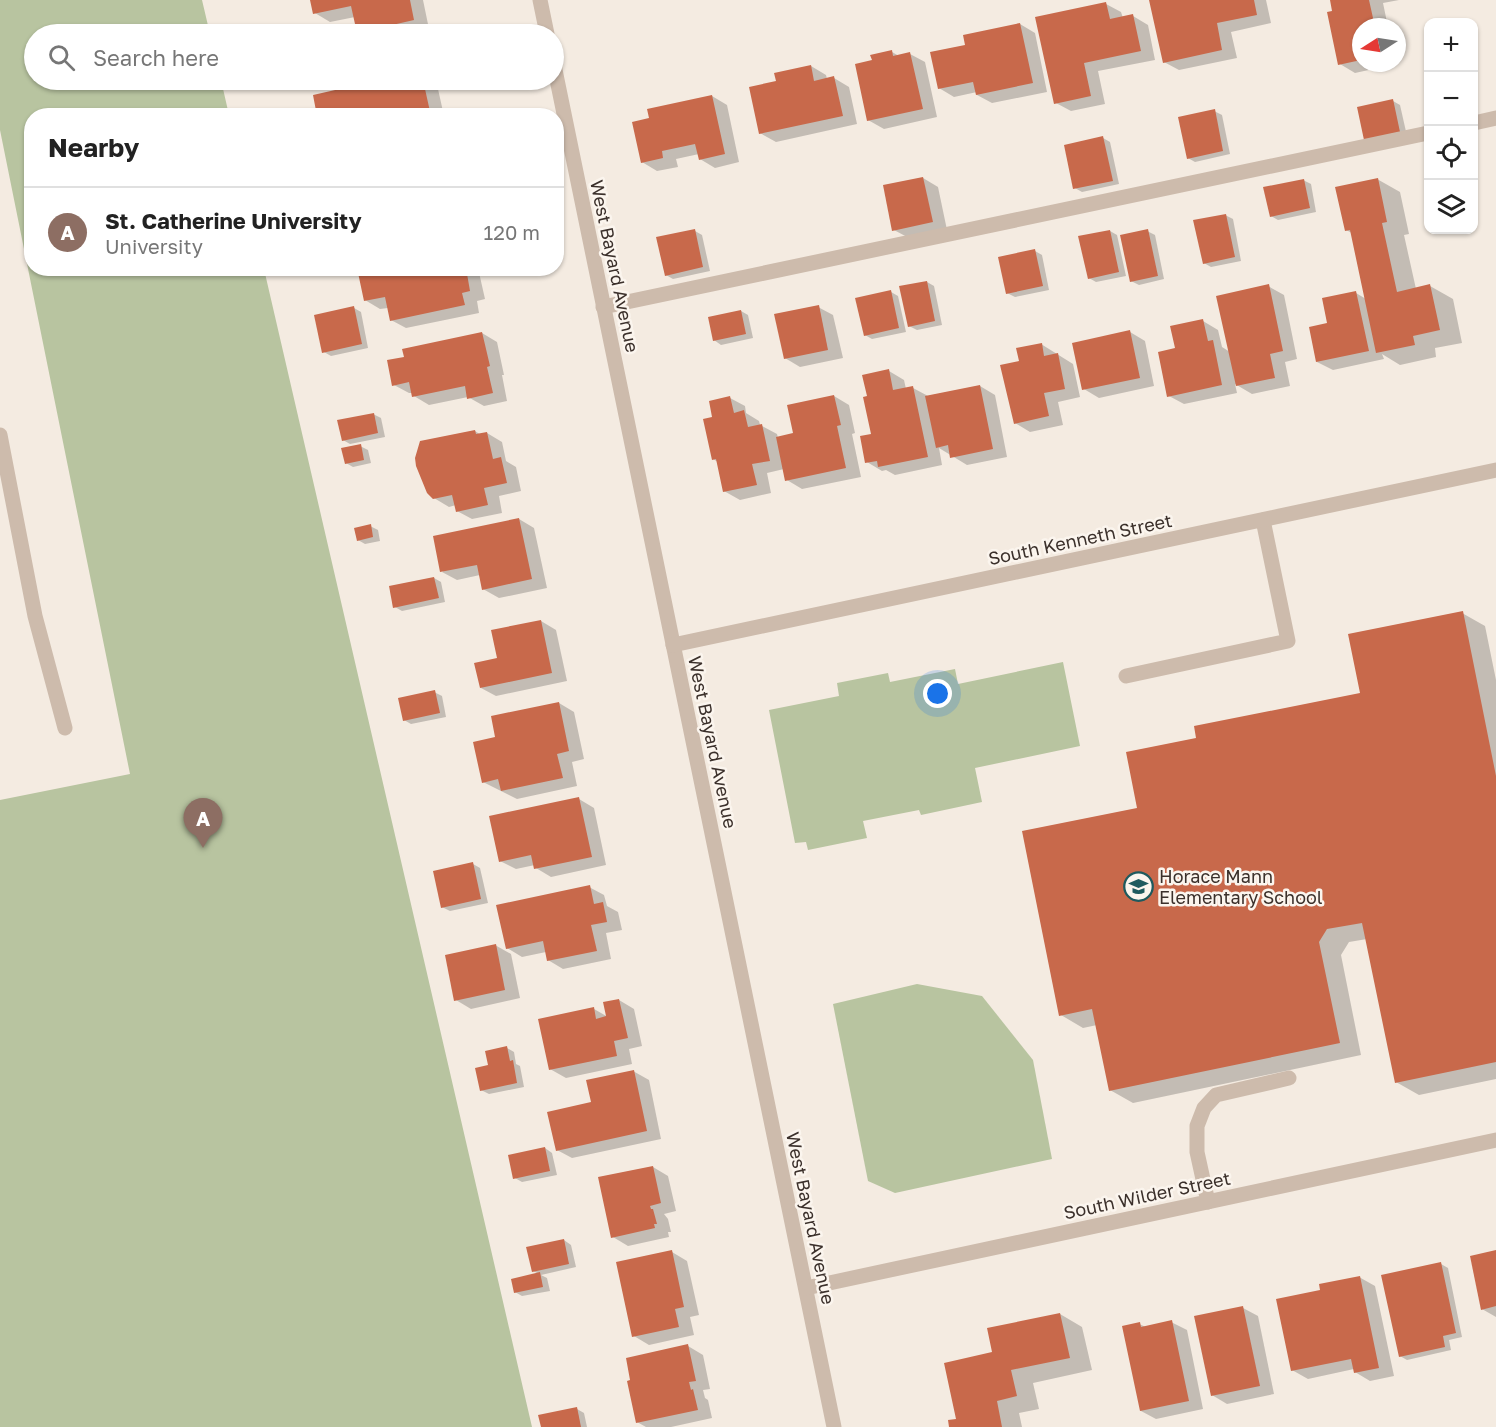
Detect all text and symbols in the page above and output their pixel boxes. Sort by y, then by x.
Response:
north arrow [1352,18,1406,72]
map controls [1424,18,1478,234]
button: + [1424,18,1478,72]
search box [24,24,564,90]
icon: search [45,41,78,74]
text: Search here [93,44,219,71]
button: − [1424,72,1478,126]
button: locate [1424,126,1478,180]
text: Nearby [48,132,139,163]
street label: West Bayard Avenue [586,178,644,354]
button: layers [1424,180,1478,234]
text: St. Catherine University [105,207,362,234]
text: A [60,220,75,244]
text: 120 m [484,220,540,244]
text: University [105,234,203,258]
street label: South Kenneth Street [986,509,1174,569]
street label: West Bayard Avenue [684,654,742,830]
your location [923,679,952,708]
pin: A [184,798,222,848]
place label: Horace Mann Elementary School [1159,865,1323,908]
school or university icon: Horace Mann Elementary School [1122,870,1154,902]
street label: West Bayard Avenue [782,1130,840,1306]
street label: South Wilder Street [1062,1167,1232,1223]

